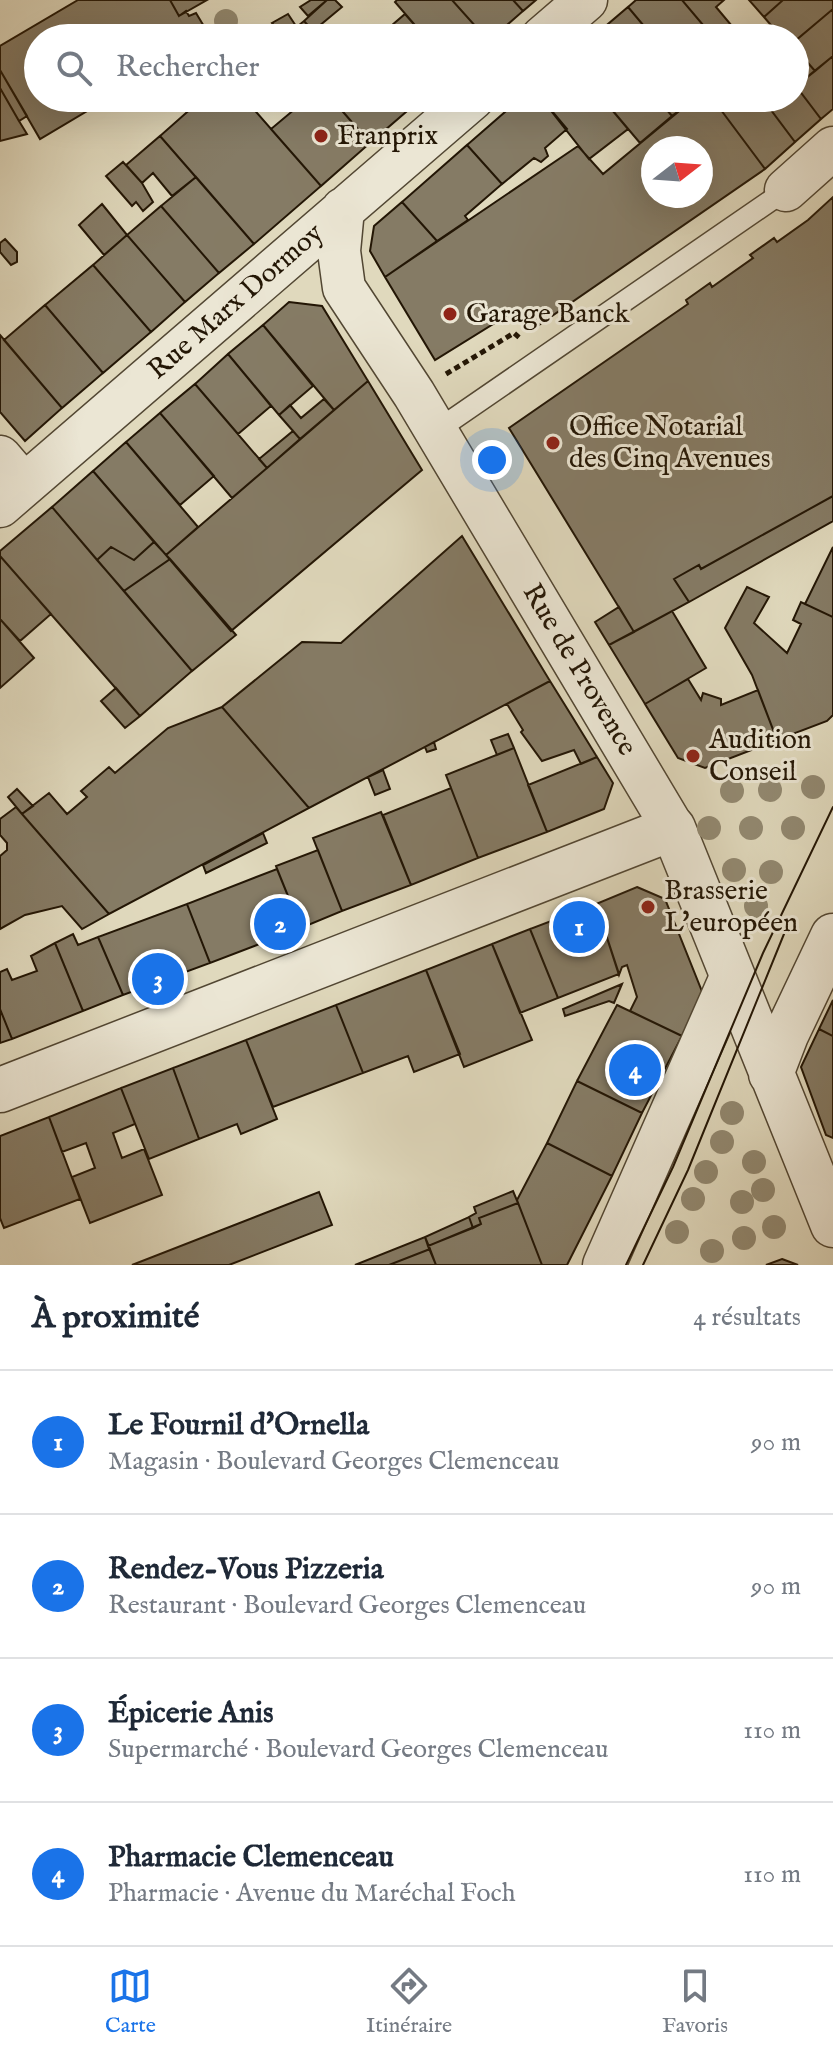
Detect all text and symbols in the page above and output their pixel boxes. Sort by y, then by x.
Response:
search box [24,24,809,112]
icon: search [52,46,96,90]
text: Rechercher [116,49,260,87]
place label: Franprix [337,119,439,154]
marker: Franprix [312,127,330,145]
north arrow [641,136,713,208]
street label: Rue Marx Dormoy [141,216,331,388]
place label: Garage Banck [466,297,630,332]
marker: Garage Banck [441,305,459,323]
place label: Office Notarial des Cinq Avenues [569,410,771,477]
marker: Office Notarial des Cinq Avenues [544,434,562,452]
your location [472,440,512,480]
street label: Rue de Provence [514,578,644,763]
place label: Audition Conseil [708,723,812,790]
marker: Audition Conseil [684,747,702,765]
place label: Brasserie L'européen [664,874,798,941]
pin: 2 [254,894,306,954]
pin: 1 [553,897,605,957]
marker: Brasserie L'européen [639,898,657,916]
pin: 3 [132,949,184,1009]
pin: 4 [609,1040,661,1100]
text: À proximité [32,1296,199,1339]
text: 4 résultats [693,1301,801,1334]
text: Le Fournil d'Ornella [108,1407,369,1445]
text: 1 [53,1426,63,1459]
text: 90 m [751,1426,801,1459]
text: Magasin · Boulevard Georges Clemenceau [108,1445,559,1478]
text: Rendez-Vous Pizzeria [108,1551,384,1589]
text: 2 [52,1570,64,1603]
text: 90 m [751,1570,801,1603]
text: Restaurant · Boulevard Georges Clemenceau [108,1589,586,1622]
text: Épicerie Anis [108,1695,274,1733]
text: 3 [53,1714,63,1747]
text: 110 m [743,1714,801,1747]
text: Supermarché · Boulevard Georges Clemenceau [108,1733,609,1766]
text: Pharmacie Clemenceau [108,1839,394,1877]
text: 4 [52,1858,64,1891]
text: 110 m [743,1858,801,1891]
text: Pharmacie · Avenue du Maréchal Foch [108,1877,516,1910]
tab: Carte [105,1964,156,2040]
tab: Itinéraire [366,1964,452,2040]
tab: Favoris [662,1964,728,2040]

